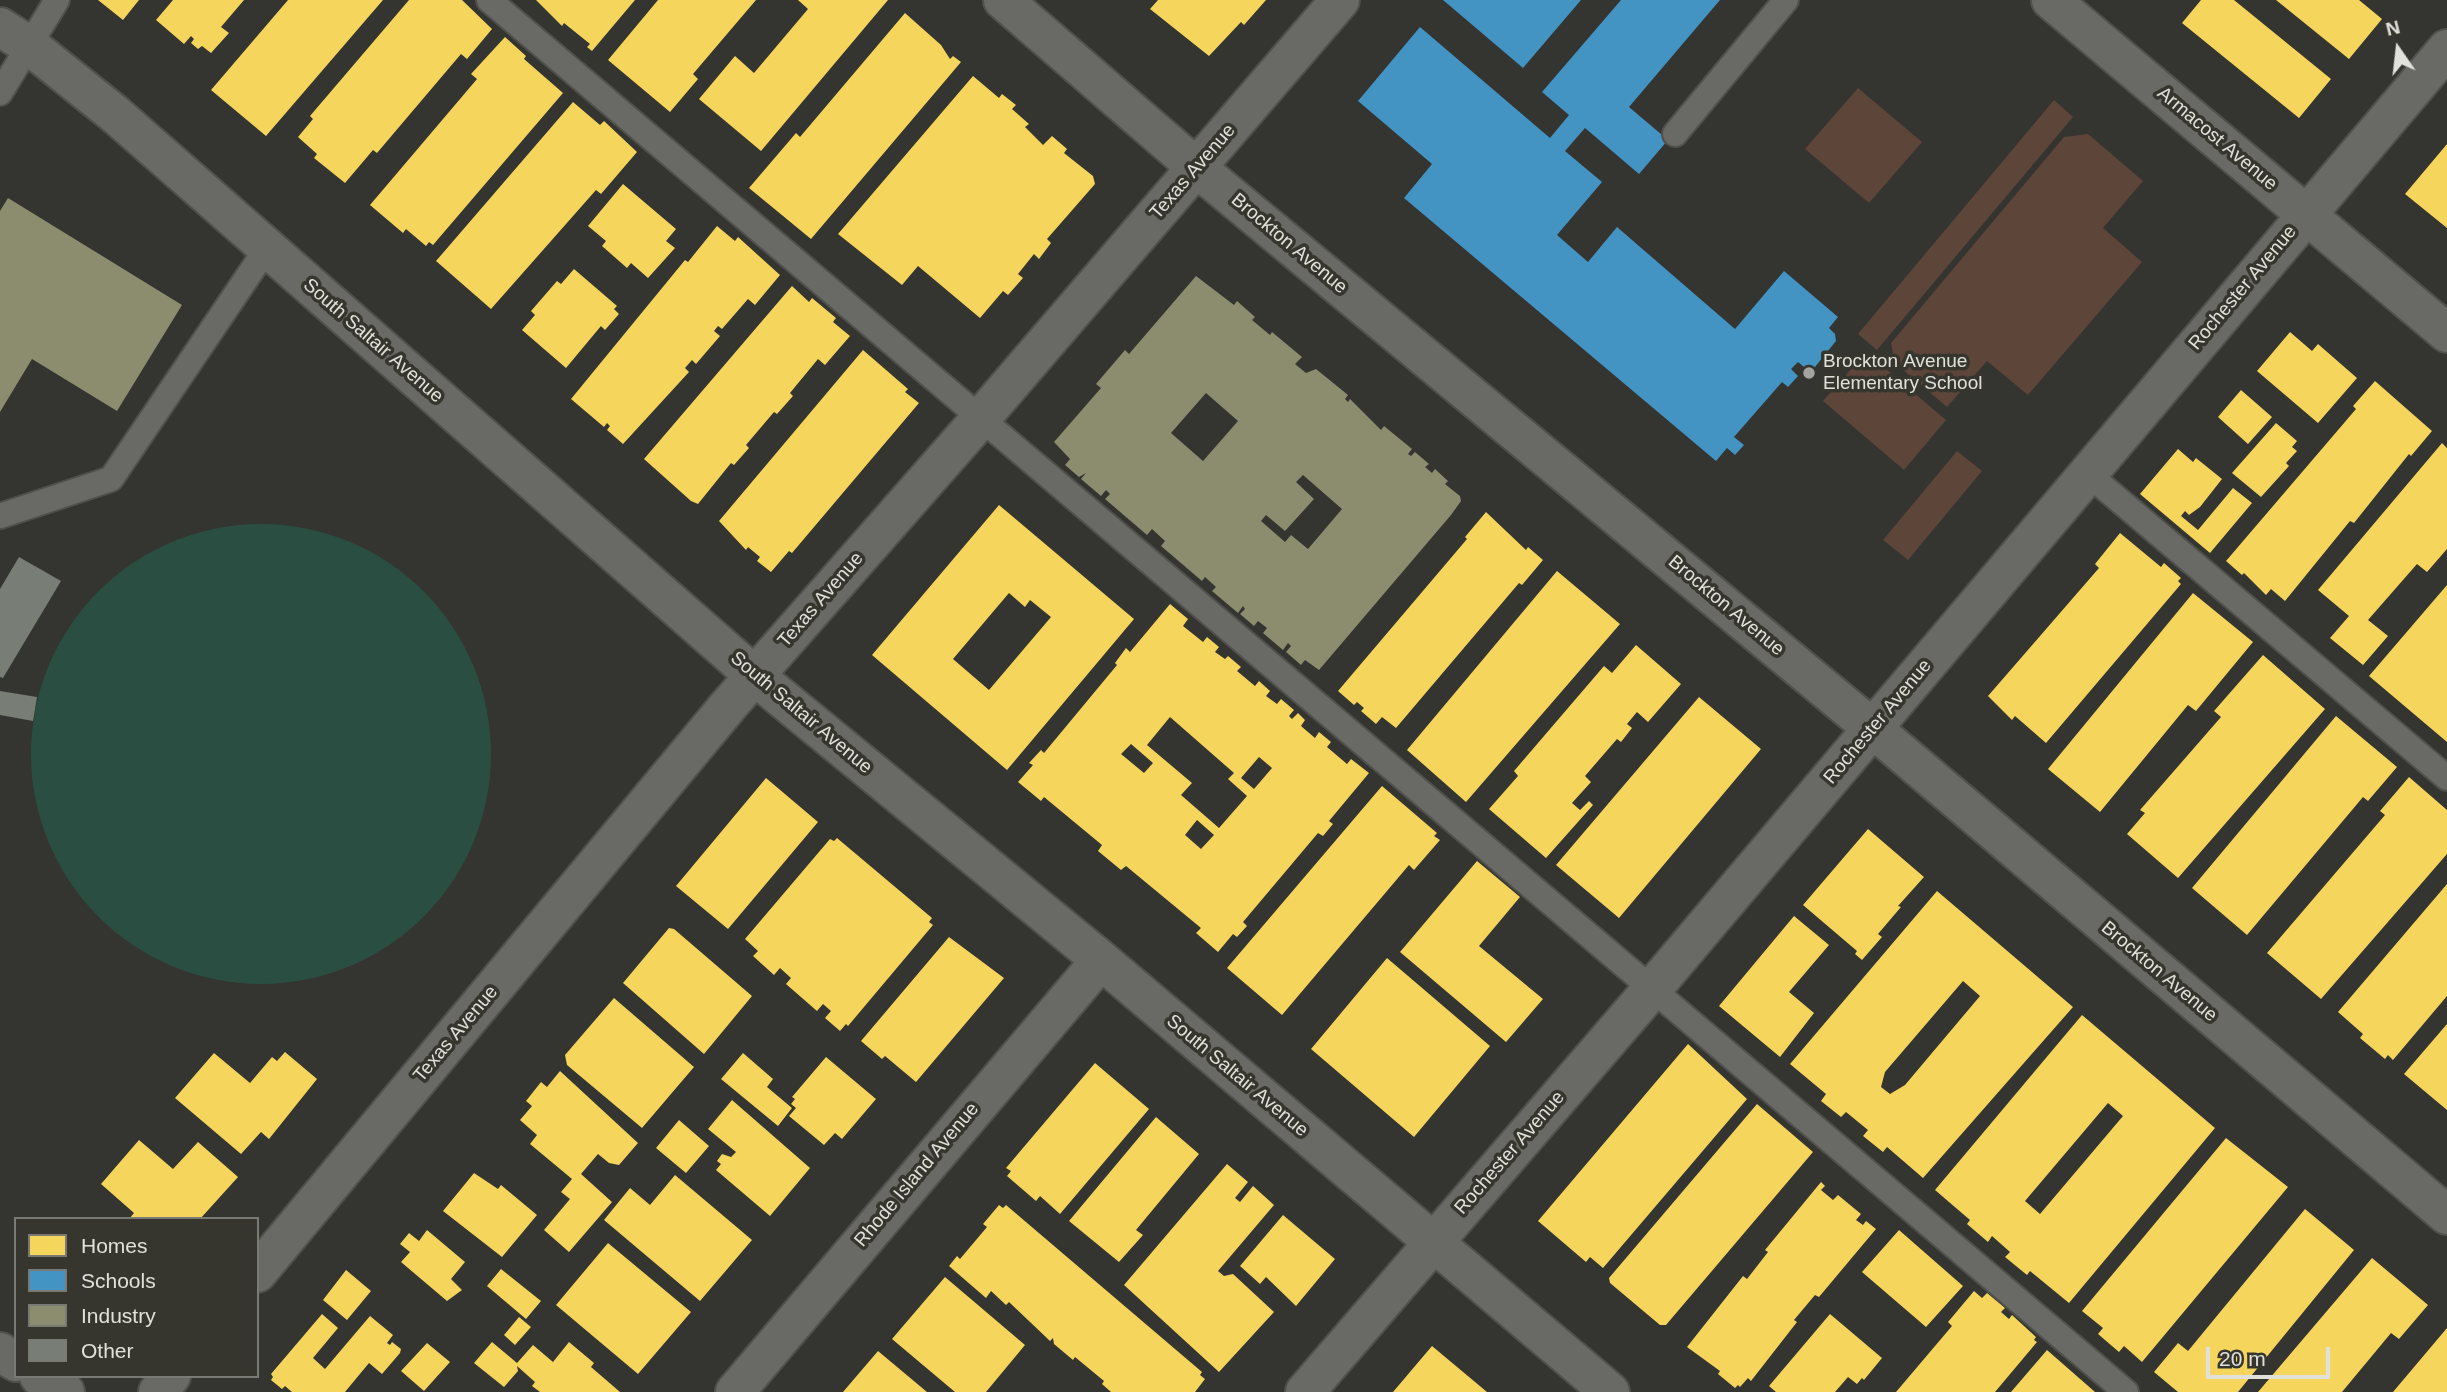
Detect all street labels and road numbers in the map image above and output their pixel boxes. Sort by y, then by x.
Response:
street label: Armacost Avenue [2152,82,2282,196]
street label: Texas Avenue [1145,120,1241,224]
street label: Brockton Avenue [1226,189,1352,299]
street label: Rochester Avenue [2184,221,2302,355]
street label: South Saltair Avenue [298,274,448,408]
street label: Texas Avenue [773,548,869,652]
street label: Brockton Avenue [1663,551,1789,661]
street label: South Saltair Avenue [725,647,877,779]
street label: Rochester Avenue [1819,655,1937,789]
street label: Brockton Avenue [2096,917,2222,1027]
street label: Texas Avenue [409,981,503,1087]
street label: South Saltair Avenue [1161,1010,1313,1142]
street label: Rochester Avenue [1450,1087,1570,1219]
street label: Rhode Island Avenue [850,1098,984,1252]

